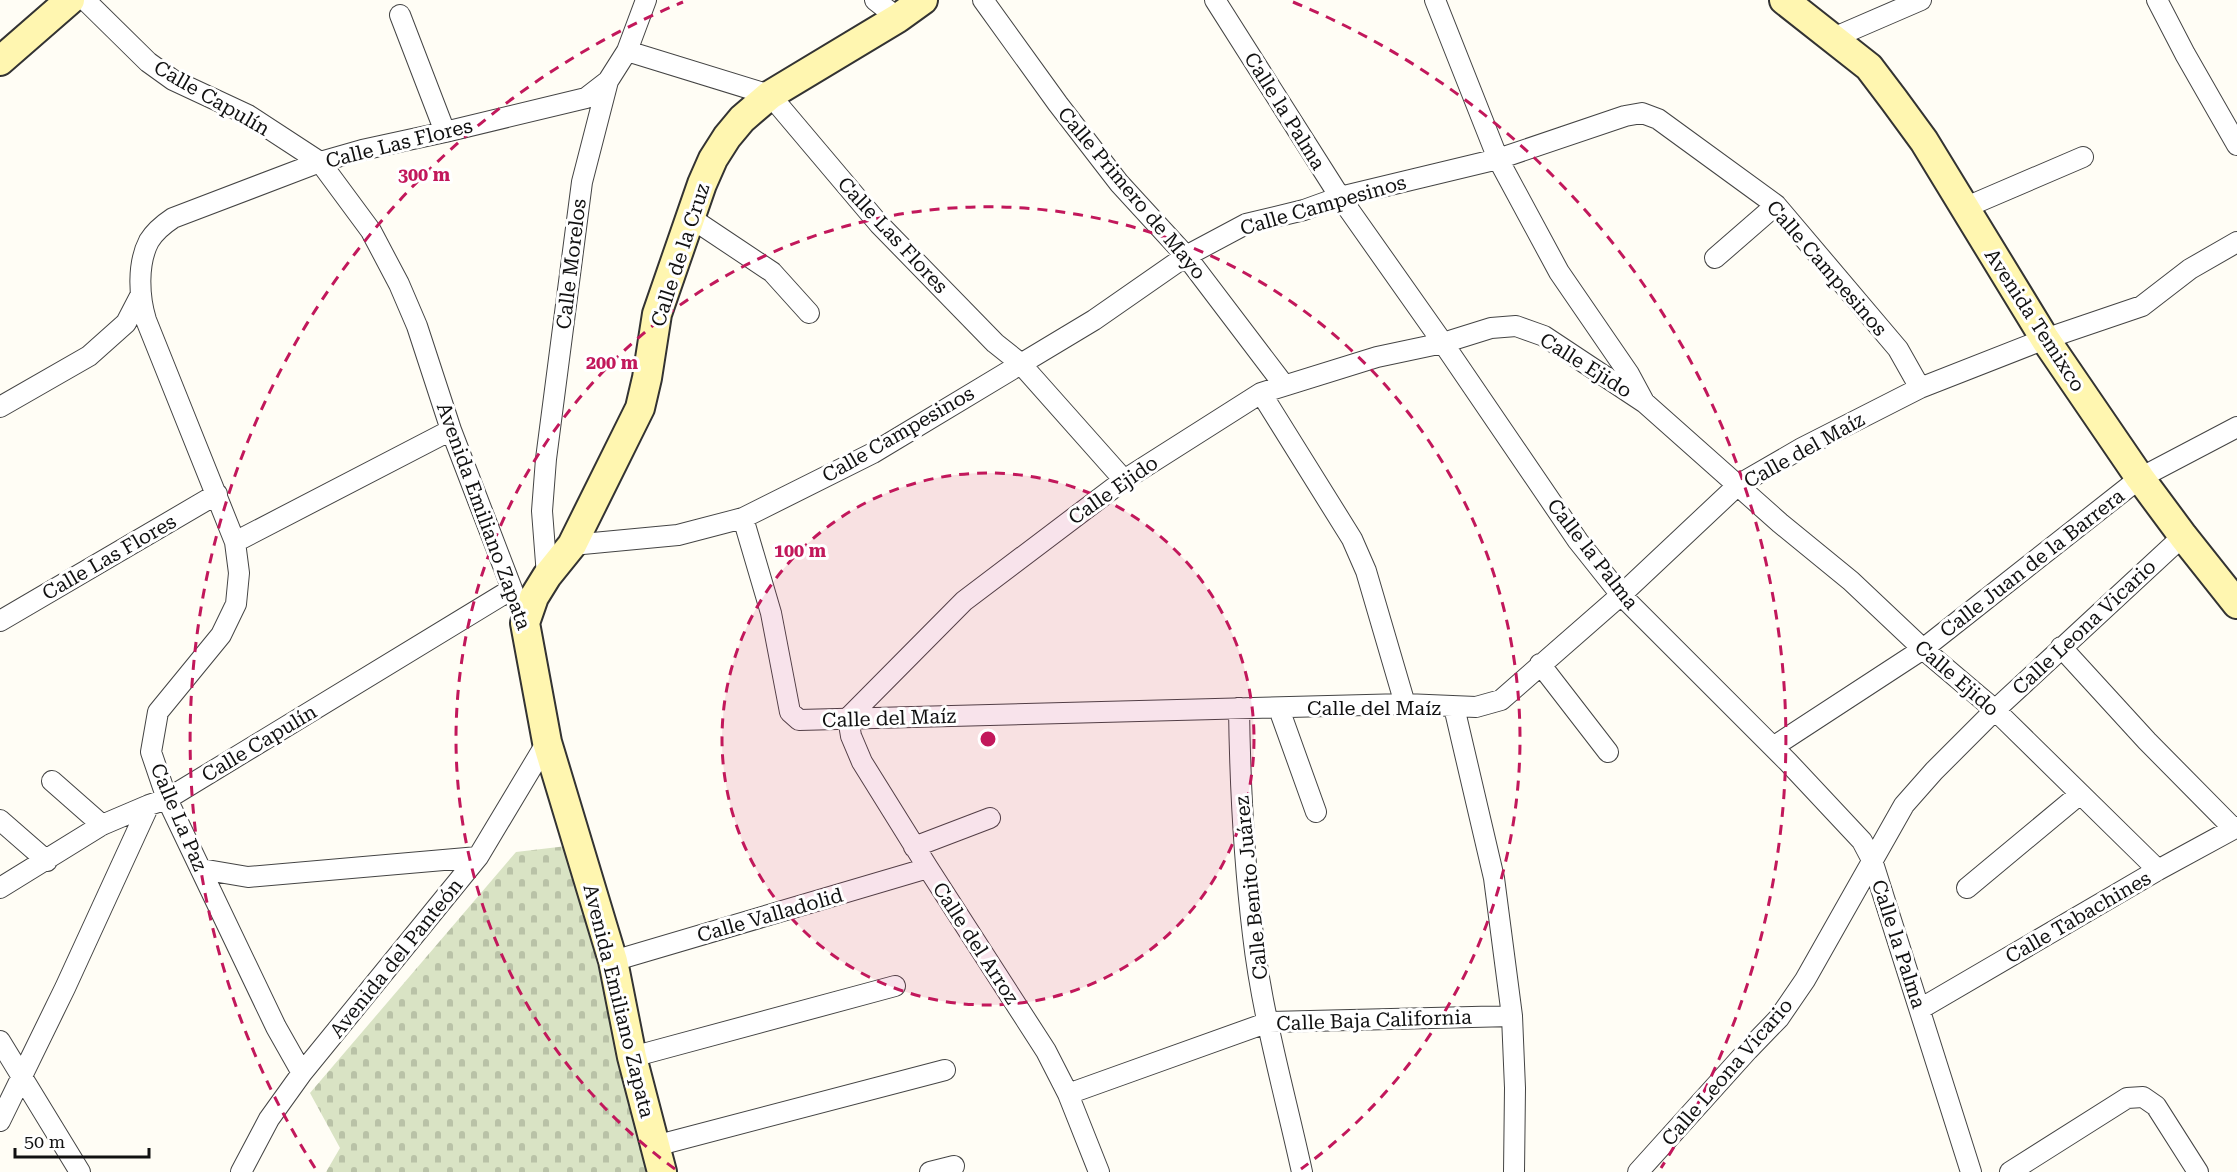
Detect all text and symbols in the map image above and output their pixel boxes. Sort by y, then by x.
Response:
street label: Calle la Palma [1239,48,1331,174]
street label: Calle Capulín [150,55,274,141]
street label: Calle Primero de Mayo [1053,102,1211,284]
street label: Calle Las Flores [323,113,475,173]
text: 300 m [398,164,451,185]
street label: Calle Campesinos [1237,170,1409,240]
street label: Calle Las Flores [833,172,953,298]
street label: Calle de la Cruz [646,180,714,330]
street label: Calle Campesinos [1762,195,1892,341]
street label: Calle Morelos [551,197,591,331]
street label: Avenida Temixco [1980,244,2090,396]
street label: Calle Ejido [1536,327,1636,403]
text: 200 m [586,352,639,373]
street label: Calle Campesinos [818,381,978,487]
street label: Avenida Emiliano Zapata [432,399,536,633]
street label: Calle del Maíz [1740,407,1868,493]
street label: Calle Ejido [1064,450,1162,530]
street label: Calle Juan de la Barrera [1935,484,2129,642]
street label: Calle la Palma [1542,494,1644,614]
street label: Calle Las Flores [38,509,180,605]
text: 100 m [774,540,827,561]
street label: Calle Leona Vicario [2007,554,2161,700]
street label: Calle Ejido [1910,635,2004,721]
street label: Calle del Maíz [1307,696,1441,720]
street label: Calle Capulín [197,699,321,787]
street label: Calle del Maíz [822,704,956,732]
centre of rings [978,729,998,749]
street label: Calle La Paz [146,760,212,874]
street label: Calle Benito Juárez [1229,795,1273,981]
street label: Calle Tabachines [2001,866,2155,968]
street label: Avenida del Panteón [324,873,468,1042]
street label: Calle la Palma [1867,877,1931,1012]
street label: Calle del Arroz [928,878,1024,1008]
street label: Avenida Emiliano Zapata [578,882,660,1120]
street label: Calle Valladolid [694,883,846,947]
street label: Calle Leona Vicario [1656,993,1798,1151]
street label: Calle Baja California [1276,1005,1472,1035]
scale bar [15,1121,148,1159]
text: 50 m [24,1131,65,1152]

